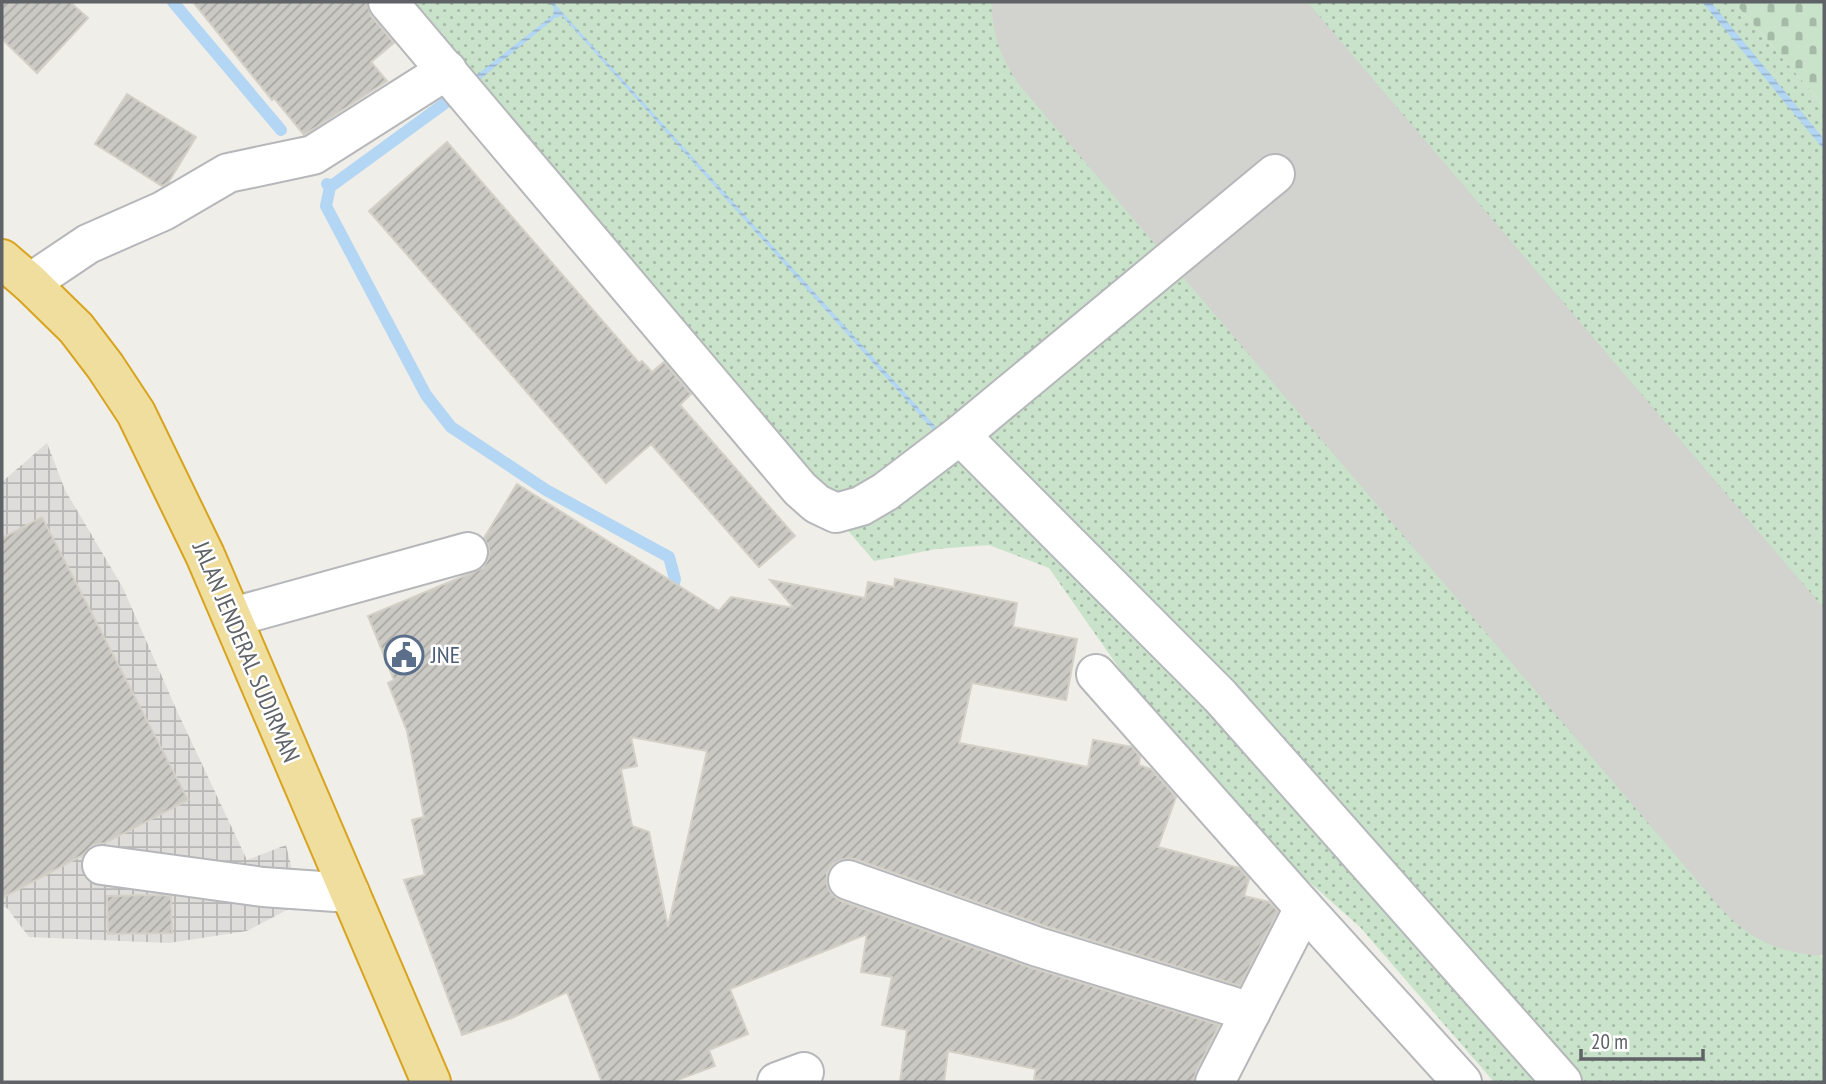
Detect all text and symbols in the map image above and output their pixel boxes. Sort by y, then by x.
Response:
street label: JALAN JENDERAL SUDIRMAN [185,536,307,767]
public building icon: JNE [383,634,425,676]
place label: JNE [430,639,460,670]
scale bar [1581,1018,1703,1062]
text: 20 m [1591,1028,1628,1055]

